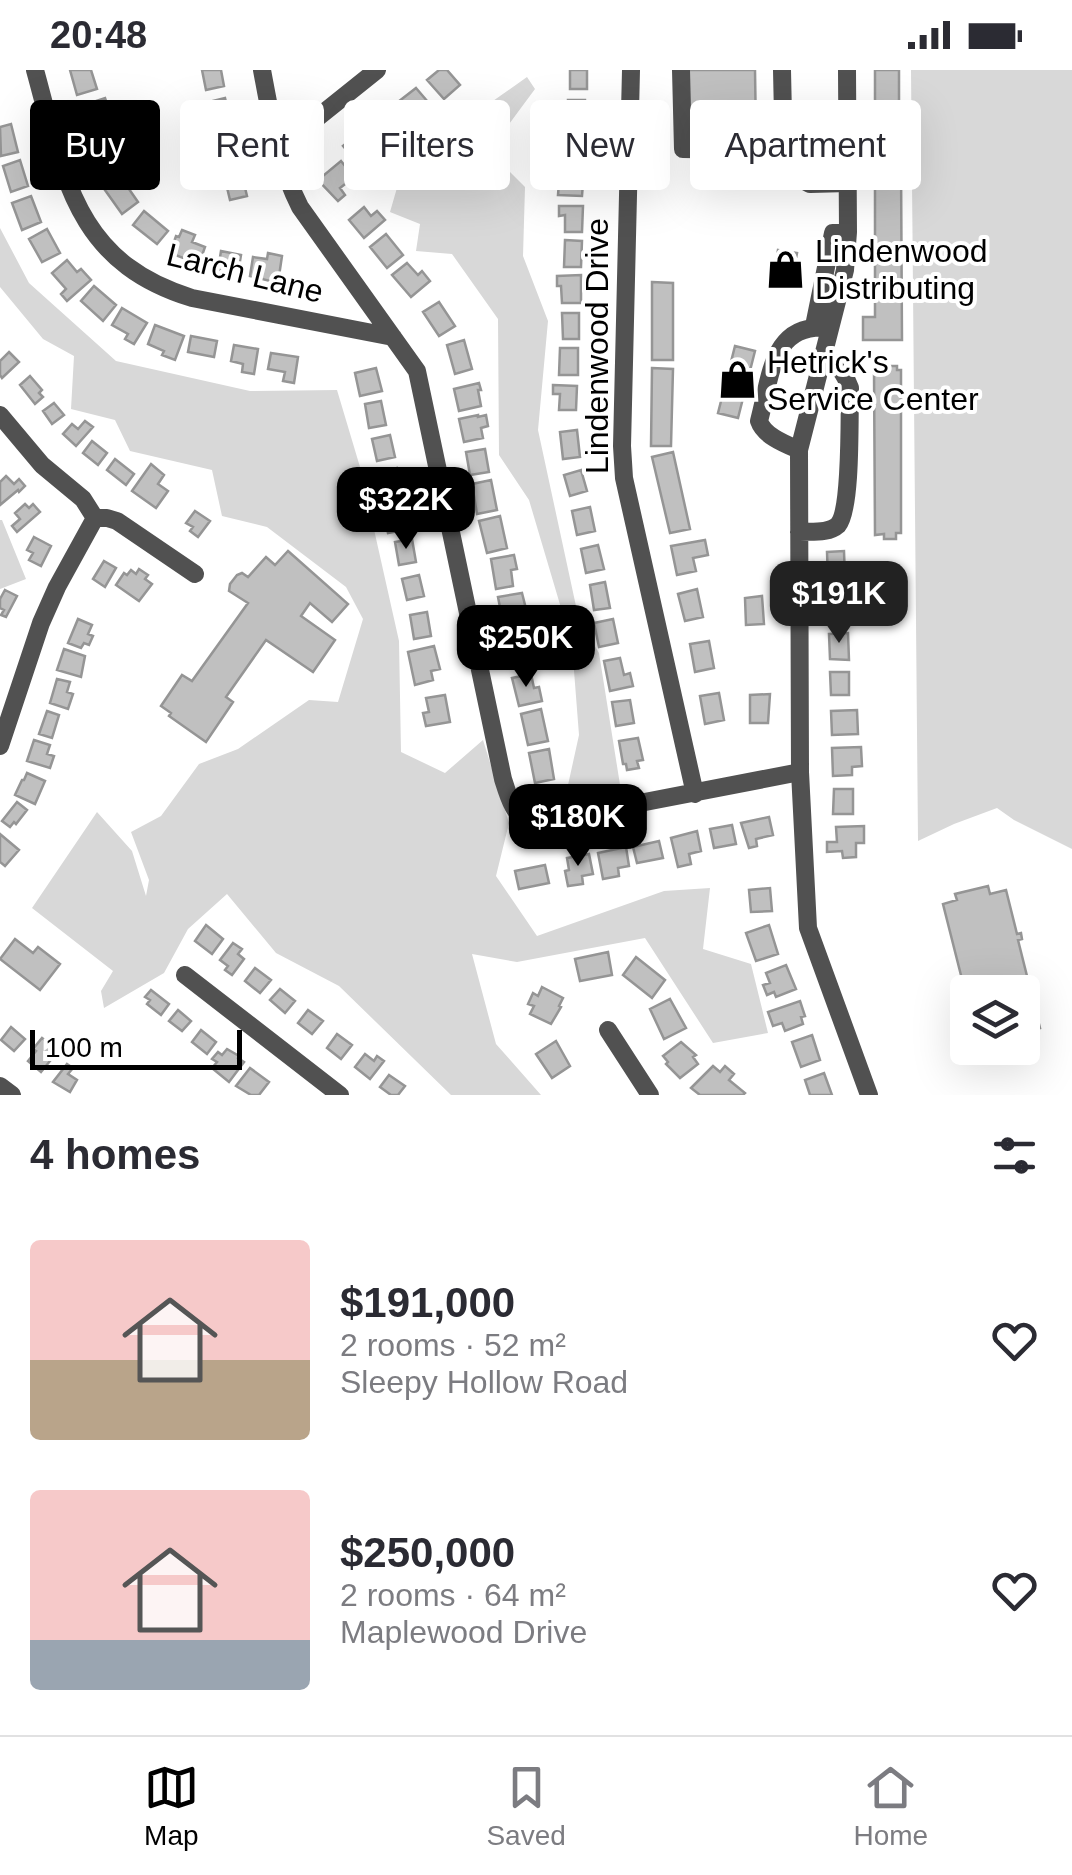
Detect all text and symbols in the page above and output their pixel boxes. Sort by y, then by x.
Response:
text: 20:48 [50,14,147,56]
chip: Buy [30,100,160,190]
chip: Rent [180,100,324,190]
chip: Filters [344,100,510,190]
chip: New [530,100,670,190]
chip: Apartment [690,100,921,190]
street label: Lindenwood Drive [579,218,615,474]
place label: Lindenwood Distributing [815,233,988,306]
street label: Larch Lane [163,236,327,310]
shop icon: Lindenwood Distributing [764,248,806,290]
place label: Hetrick's Service Center [767,344,979,417]
shop icon: Hetrick's Service Center [716,359,758,401]
pin: $322K [336,467,476,552]
text: $322K [359,481,453,517]
pin: $191K [769,561,909,646]
text: $191K [792,575,886,611]
pin: $250K [456,605,596,690]
text: $250K [479,619,573,655]
pin: $180K [508,784,648,869]
text: $180K [531,798,625,834]
map controls [950,975,1040,1065]
button: layers [950,975,1040,1065]
scale bar [30,1025,242,1070]
text: 100 m [45,1032,123,1063]
icon: filters [987,1128,1042,1183]
text: 4 homes [30,1131,200,1178]
text: $191,000 [340,1279,515,1326]
icon: home [110,1280,230,1400]
icon: heart [987,1313,1042,1368]
text: 2 rooms · 52 m² [340,1327,566,1363]
text: Sleepy Hollow Road [340,1364,628,1400]
text: $250,000 [340,1529,515,1576]
icon: home [110,1530,230,1650]
icon: heart [987,1563,1042,1618]
text: 2 rooms · 64 m² [340,1577,566,1613]
text: Maplewood Drive [340,1614,587,1650]
tab: Map [144,1760,199,1852]
tab: Saved [486,1760,566,1852]
tab: Home [853,1760,928,1852]

